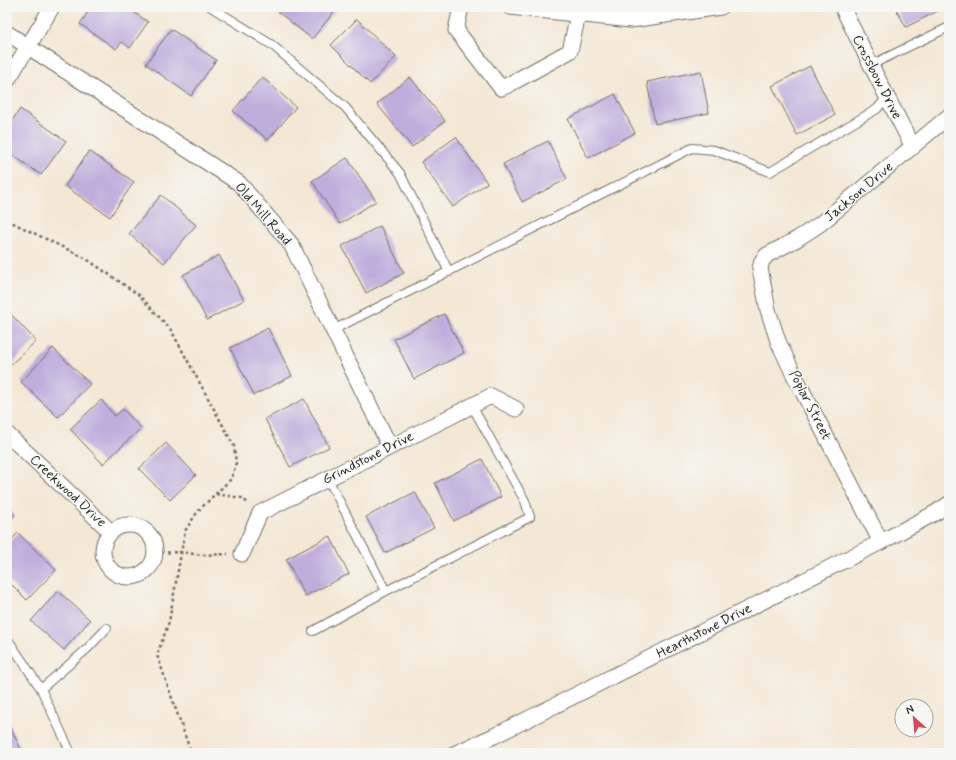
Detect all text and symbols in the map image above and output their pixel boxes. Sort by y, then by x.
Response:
street label: Crossbow Drive [848,32,906,122]
street label: Jackson Drive [821,158,897,226]
street label: Old Mill Road [231,179,295,249]
street label: Poplar Street [785,367,835,443]
street label: Grindstone Drive [319,427,417,489]
street label: Creekwood Drive [26,451,110,531]
street label: Hearthstone Drive [653,599,755,663]
north arrow [894,698,934,738]
text: N [903,702,916,718]

